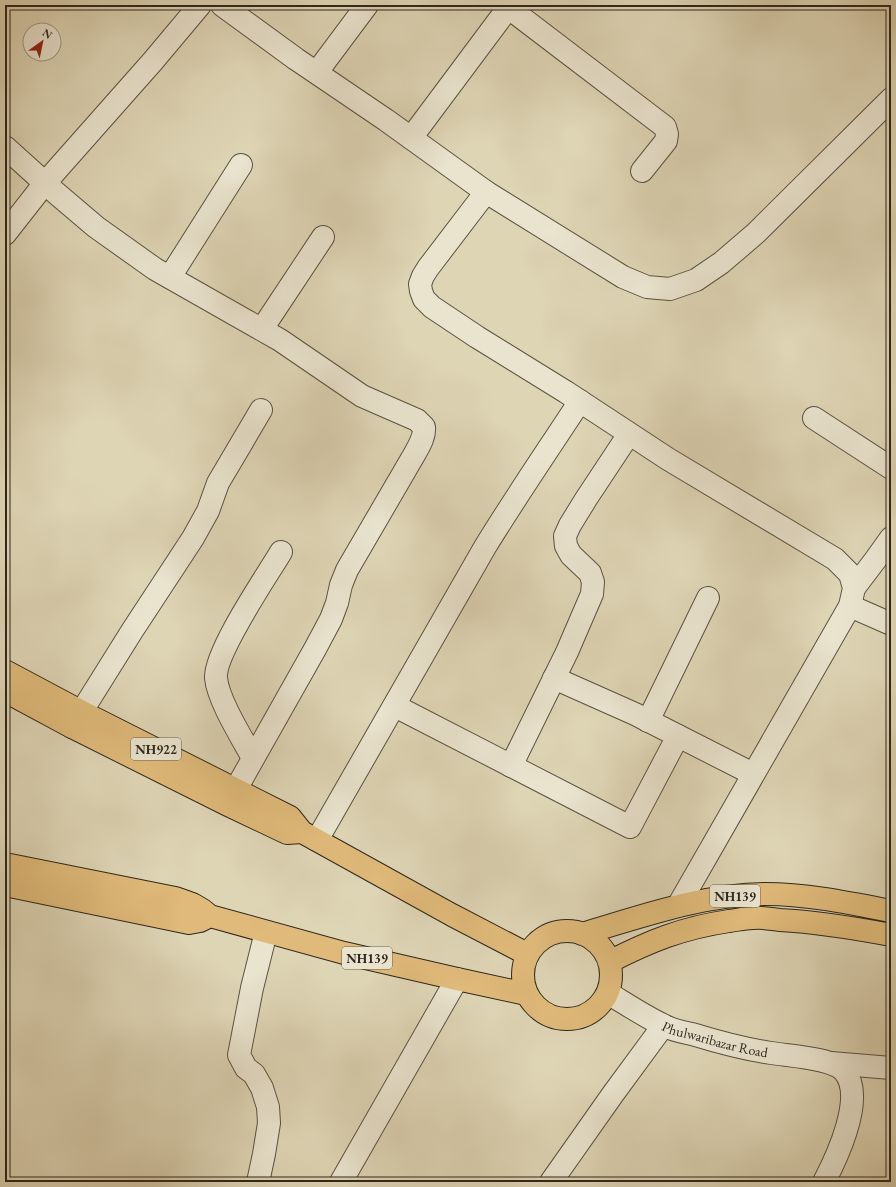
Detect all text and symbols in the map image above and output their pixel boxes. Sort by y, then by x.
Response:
north arrow [22,22,62,62]
text: N [40,25,55,42]
road number: NH922 [131,738,181,760]
road number: NH139 [710,885,760,907]
road number: NH139 [342,947,392,969]
street label: Phulwaribazar Road [659,1017,770,1062]

